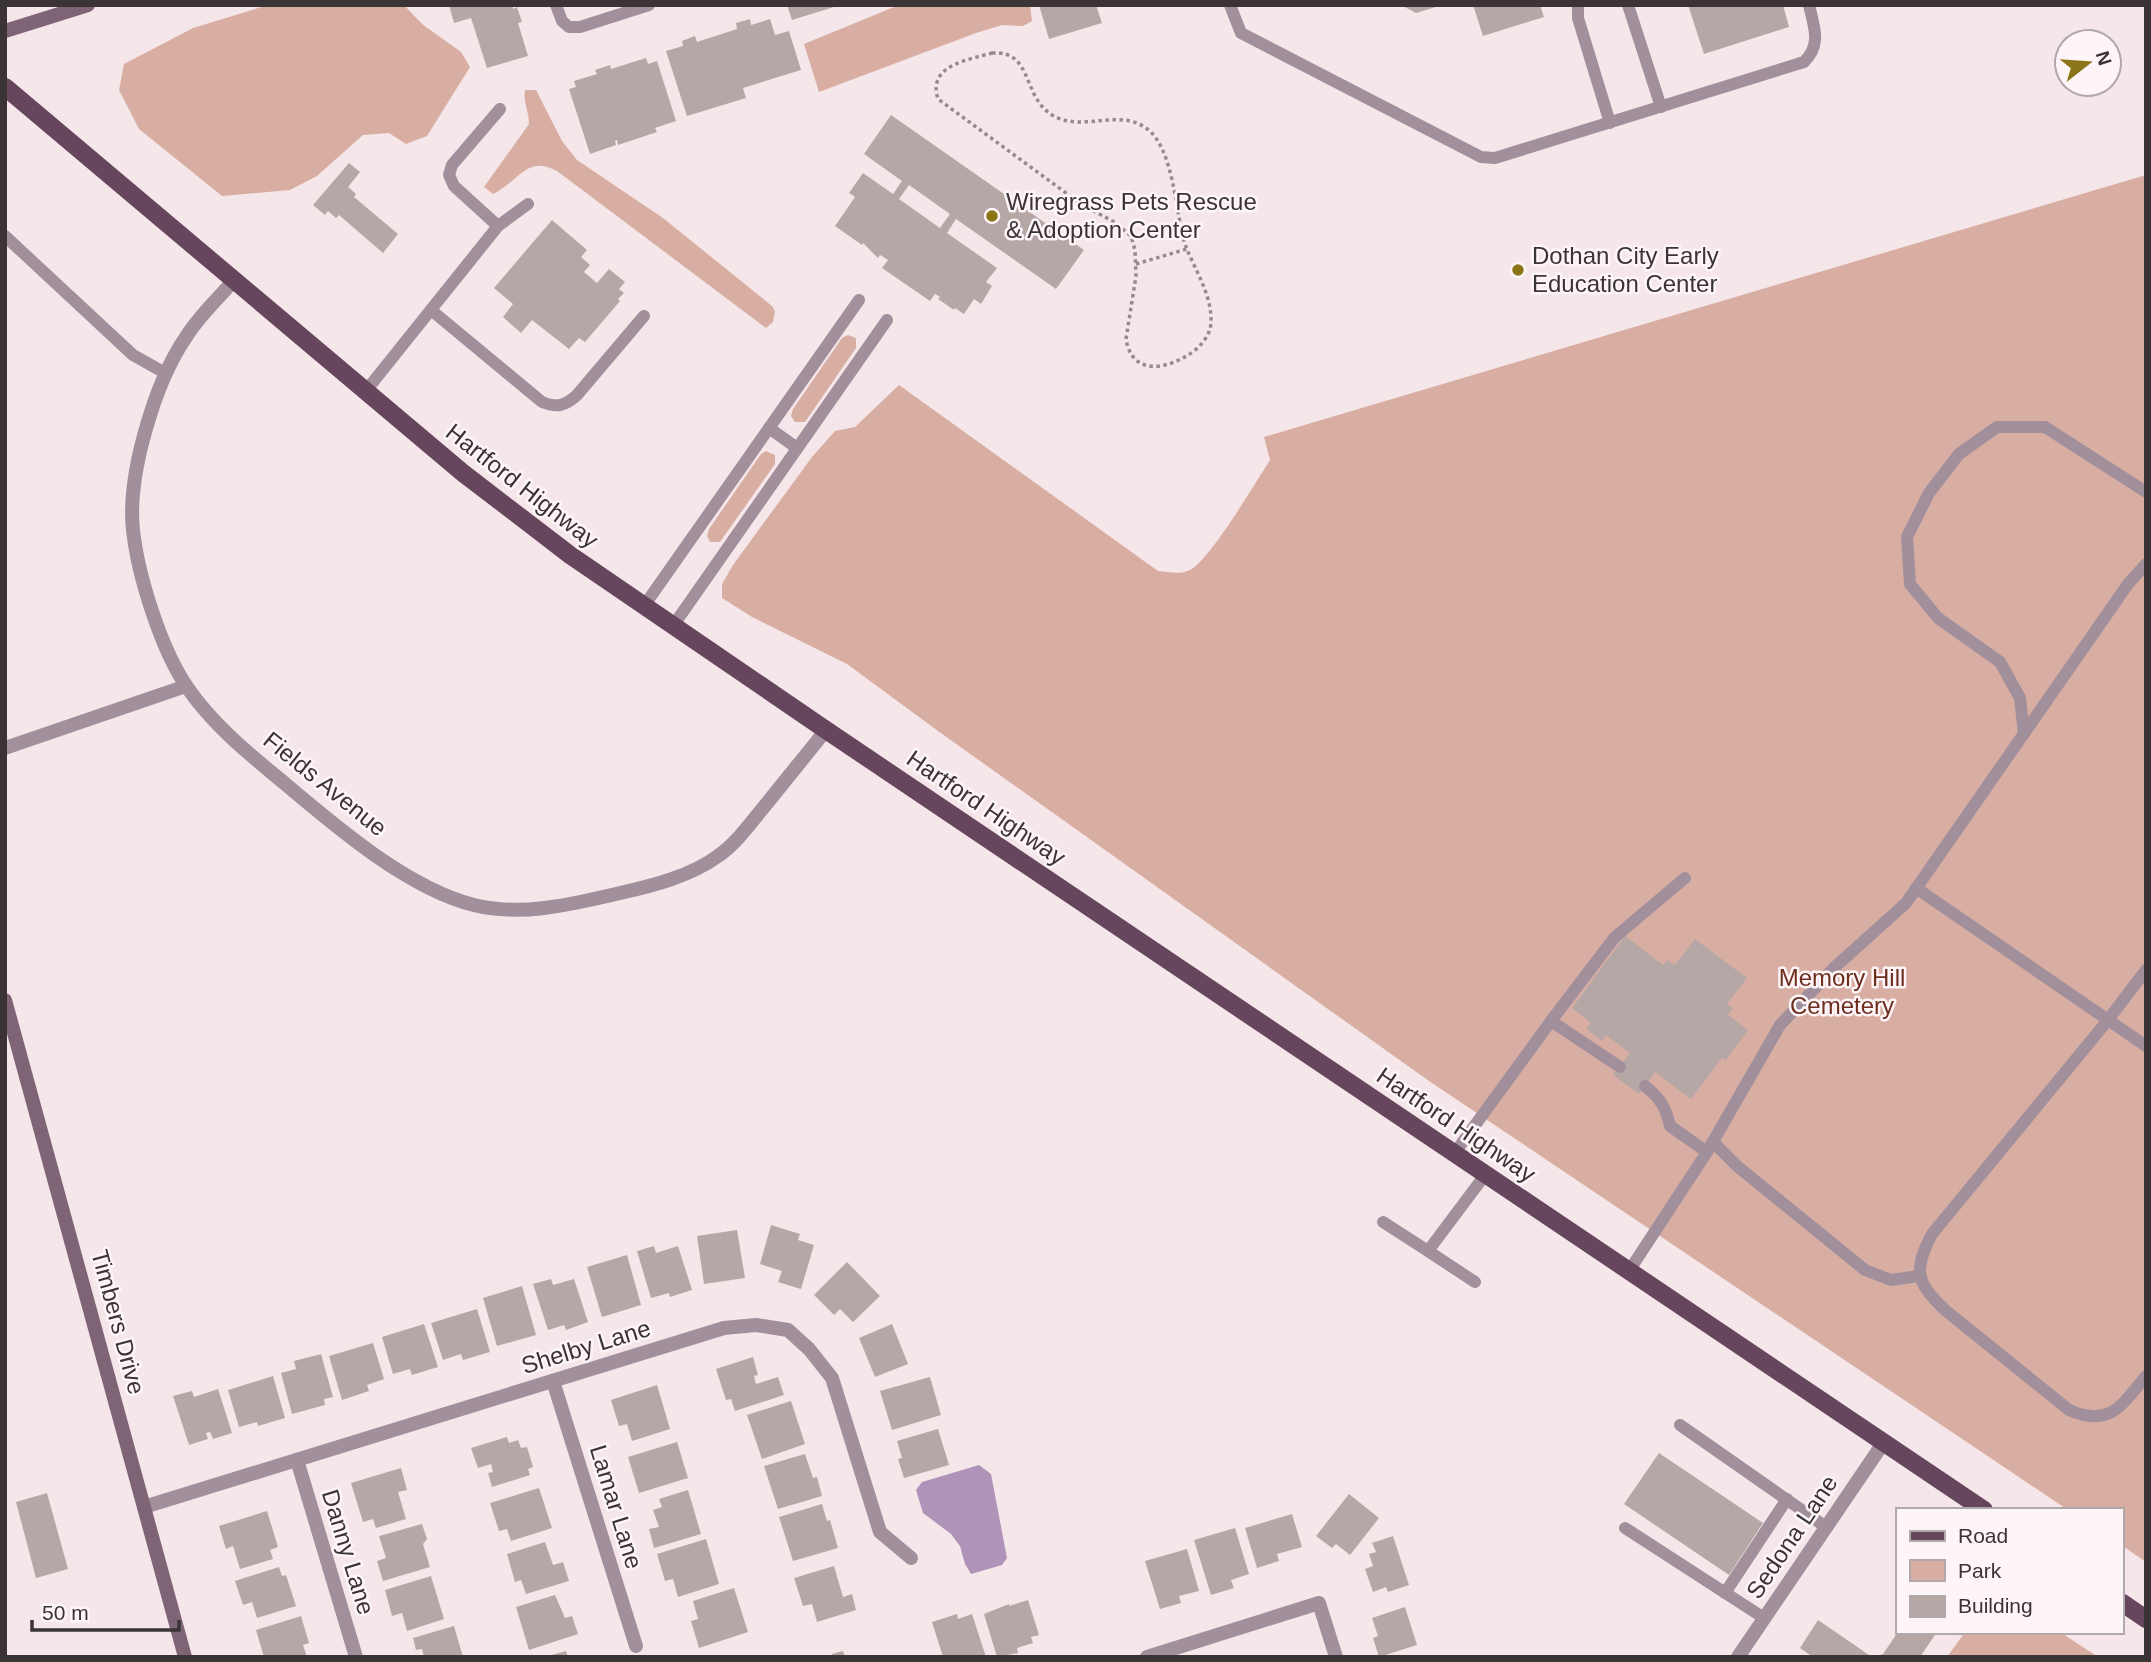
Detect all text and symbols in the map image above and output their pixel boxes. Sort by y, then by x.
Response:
north arrow [2053,28,2123,98]
text: N [2092,49,2116,68]
place label: Wiregrass Pets Rescue & Adoption Center [1006,188,1257,243]
marker: Wiregrass Pets Rescue & Adoption Center [984,208,1000,224]
place label: Dothan City Early Education Center [1532,242,1719,297]
marker: Dothan City Early Education Center [1510,262,1526,278]
street label: Hartford Highway [441,418,604,553]
street label: Fields Avenue [258,726,392,841]
street label: Hartford Highway [902,745,1071,871]
park label: Memory Hill Cemetery [1779,964,1905,1019]
street label: Hartford Highway [1372,1062,1541,1188]
street label: Timbers Drive [86,1247,151,1397]
street label: Shelby Lane [518,1314,654,1379]
street label: Lamar Lane [585,1442,648,1572]
street label: Sedona Lane [1740,1470,1843,1603]
street label: Danny Lane [317,1486,380,1618]
legend [1896,1508,2123,1634]
text: Road [1958,1524,2008,1547]
text: Park [1958,1559,2002,1582]
scale bar [32,1588,178,1632]
text: Building [1958,1594,2033,1617]
text: 50 m [42,1601,89,1624]

